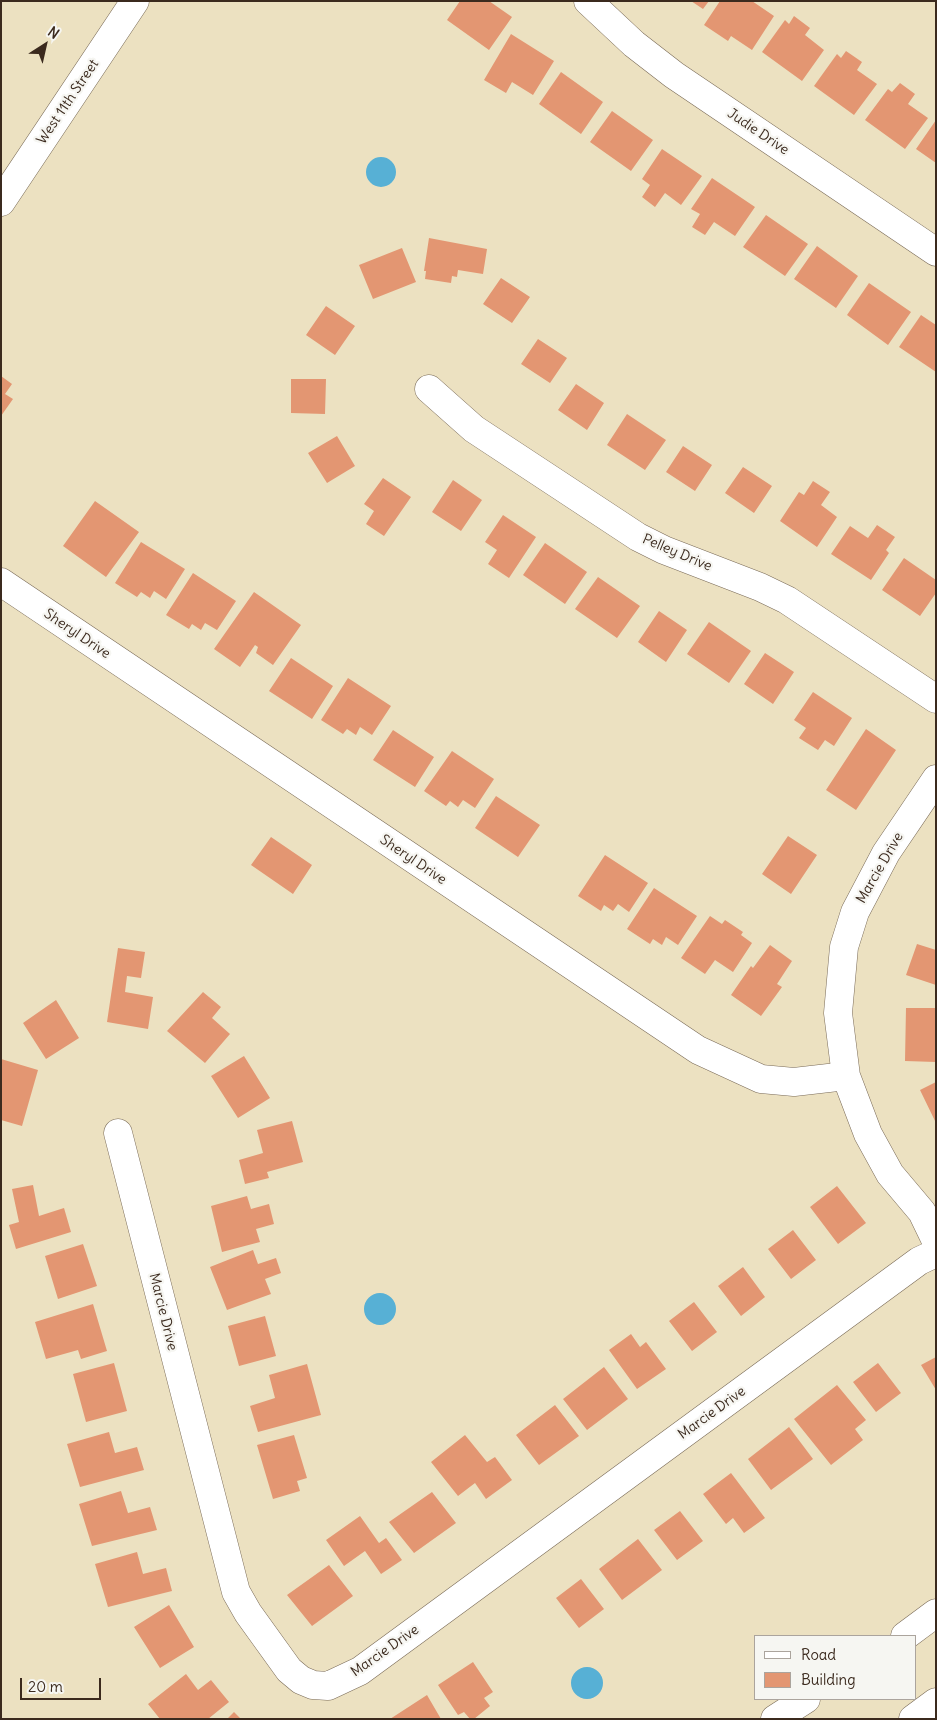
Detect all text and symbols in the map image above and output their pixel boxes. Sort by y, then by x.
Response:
north arrow [20,20,70,70]
text: N [44,23,63,43]
street label: West 11th Street [33,56,103,148]
street label: Judie Drive [724,105,792,159]
street label: Pelley Drive [640,531,714,575]
street label: Sheryl Drive [41,606,113,662]
street label: Marcie Drive [853,830,907,906]
street label: Sheryl Drive [377,832,449,888]
street label: Marcie Drive [145,1272,181,1352]
street label: Marcie Drive [675,1383,749,1443]
street label: Marcie Drive [348,1621,422,1681]
legend [754,1635,917,1700]
text: Road [801,1645,836,1664]
scale bar [22,1668,104,1700]
text: Building [801,1670,856,1689]
text: 20 m [28,1677,63,1696]

